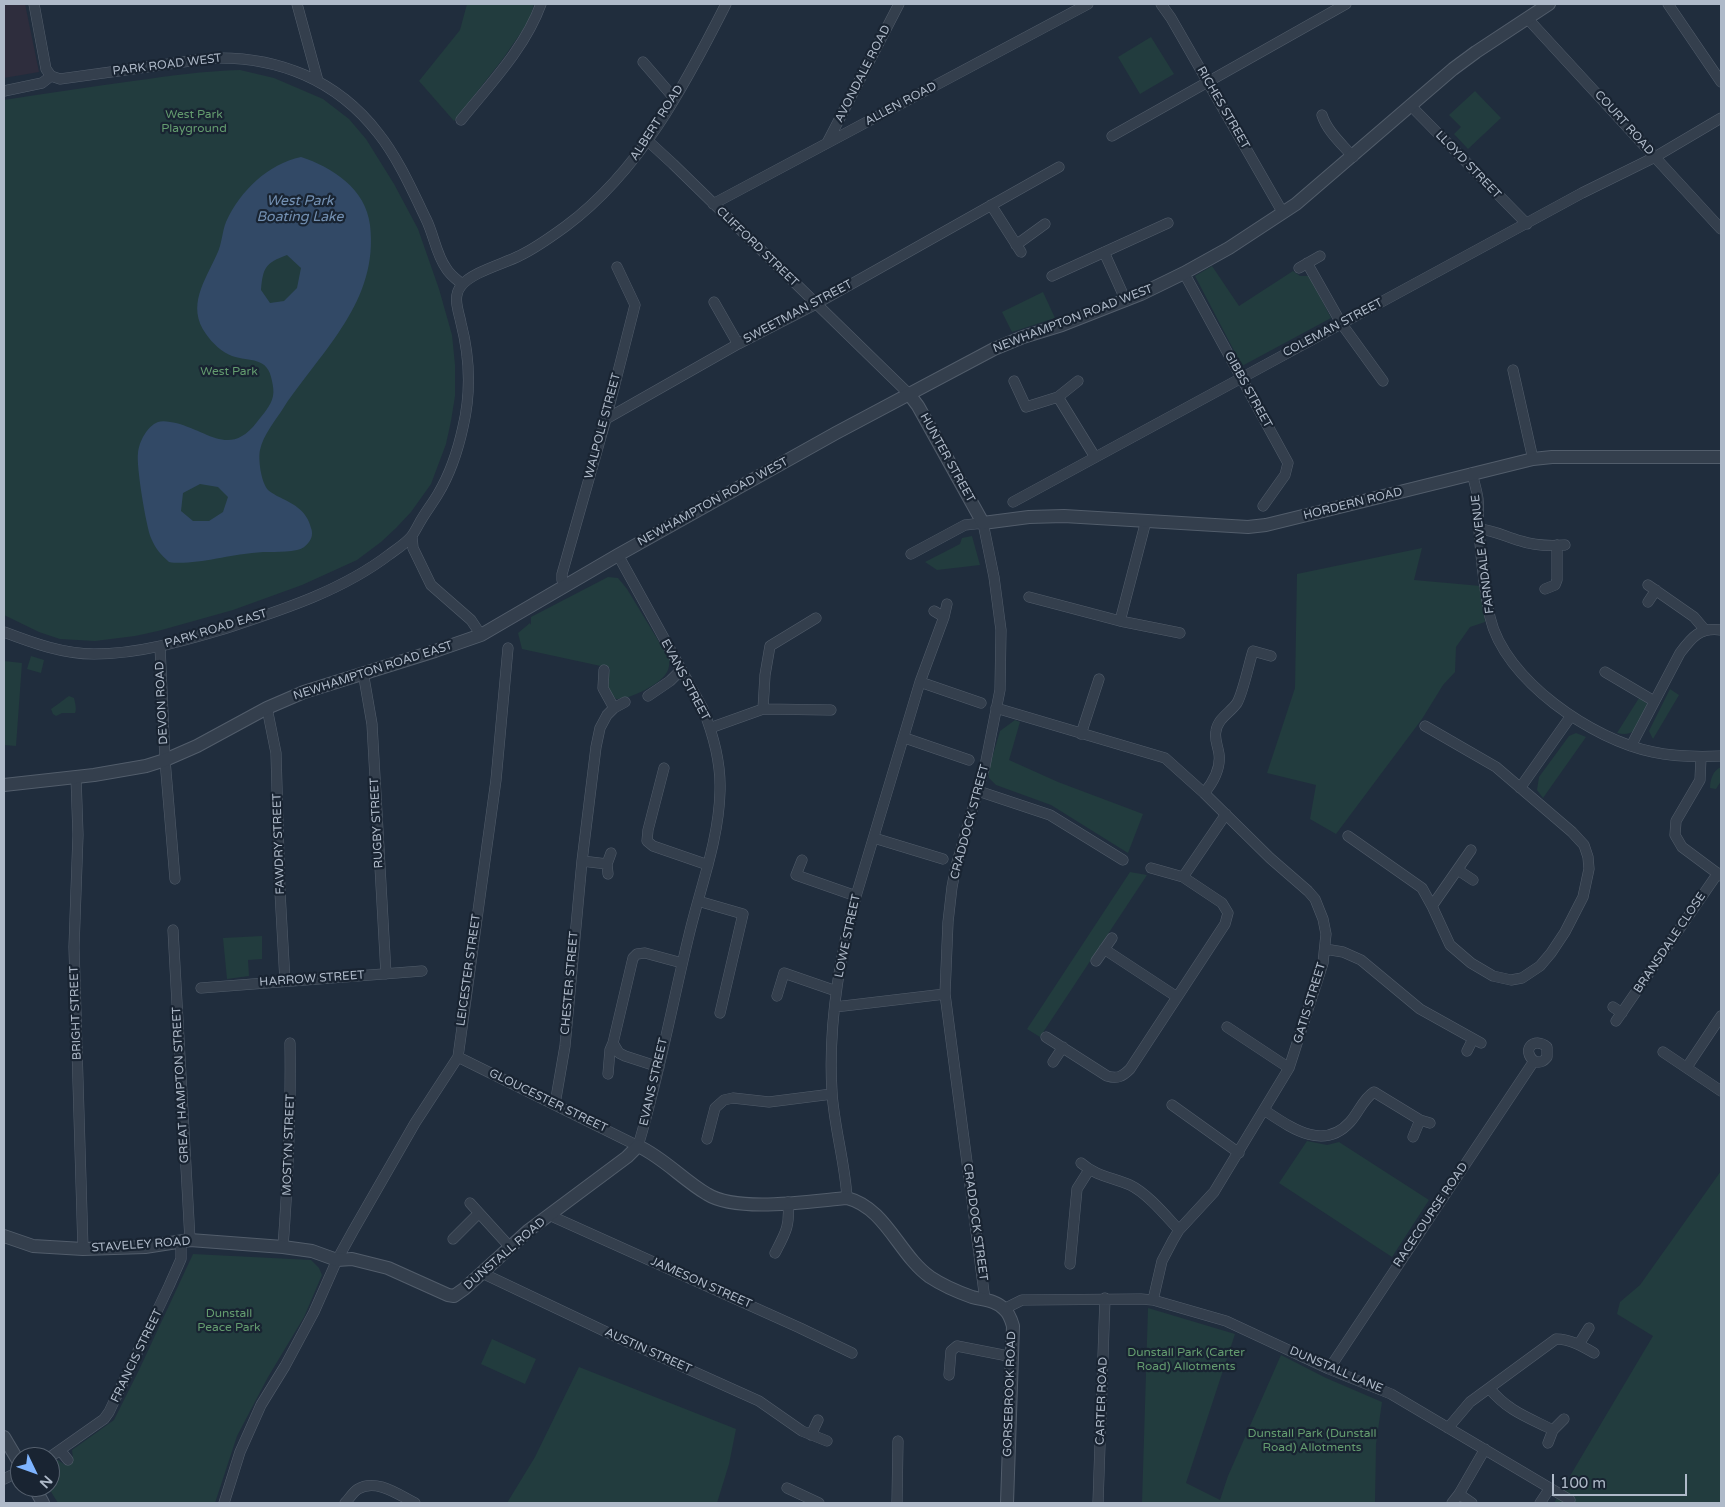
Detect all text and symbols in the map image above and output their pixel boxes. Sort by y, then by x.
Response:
street label: AVONDALE ROAD [832,23,894,125]
street label: PARK ROAD WEST [112,51,222,79]
street label: RICHES STREET [1194,64,1252,152]
street label: ALLEN ROAD [863,79,939,129]
street label: ALBERT ROAD [627,83,687,163]
street label: COURT ROAD [1591,88,1657,158]
park label: West Park Playground [161,108,227,136]
street label: LLOYD STREET [1432,128,1504,202]
water label: West Park Boating Lake [256,193,344,226]
street label: CLIFFORD STREET [713,204,801,290]
street label: SWEETMAN STREET [741,277,855,347]
street label: NEWHAMPTON ROAD WEST [991,282,1155,356]
street label: COLEMAN STREET [1281,296,1385,360]
street label: GIBBS STREET [1221,349,1275,431]
park label: West Park [200,365,258,379]
street label: WALPOLE STREET [582,372,624,480]
street label: HUNTER STREET [917,411,977,505]
street label: NEWHAMPTON ROAD WEST [635,455,791,549]
street label: HORDERN ROAD [1302,485,1404,523]
street label: FARNDALE AVENUE [1469,494,1497,614]
street label: PARK ROAD EAST [163,607,269,651]
street label: EVANS STREET [658,637,712,723]
street label: NEWHAMPTON ROAD EAST [292,638,454,704]
street label: DEVON ROAD [153,661,171,745]
street label: CRADDOCK STREET [948,763,992,881]
street label: RUGBY STREET [367,777,387,869]
street label: FAWDRY STREET [270,793,288,895]
street label: BRANSDALE CLOSE [1631,890,1709,996]
street label: LOWE STREET [832,893,864,979]
street label: LEICESTER STREET [454,913,484,1027]
street label: CHESTER STREET [558,931,582,1035]
street label: GATIS STREET [1291,961,1329,1045]
street label: BRIGHT STREET [67,966,85,1060]
street label: HARROW STREET [259,968,365,990]
street label: GREAT HAMPTON STREET [170,1006,192,1164]
street label: EVANS STREET [637,1037,671,1127]
street label: GLOUCESTER STREET [486,1066,610,1136]
street label: MOSTYN STREET [280,1094,298,1196]
street label: RACECOURSE ROAD [1391,1160,1471,1270]
street label: CRADDOCK STREET [960,1162,990,1282]
street label: DUNSTALL ROAD [461,1215,549,1293]
street label: STAVELEY ROAD [91,1234,191,1256]
street label: JAMESON STREET [648,1254,754,1312]
street label: FRANCIS STREET [108,1307,166,1405]
park label: Dunstall Peace Park [197,1307,261,1335]
street label: AUSTIN STREET [602,1325,694,1377]
street label: GORSEBROOK ROAD [1001,1331,1019,1457]
street label: DUNSTALL LANE [1287,1344,1385,1396]
park label: Dunstall Park (Carter Road) Allotments [1127,1346,1245,1374]
street label: CARTER ROAD [1093,1357,1111,1445]
park label: Dunstall Park (Dunstall Road) Allotments [1248,1427,1376,1455]
north arrow [10,1447,60,1497]
scale bar [1555,1464,1690,1496]
text: N [36,1472,56,1492]
text: 100 m [1560,1474,1606,1492]

